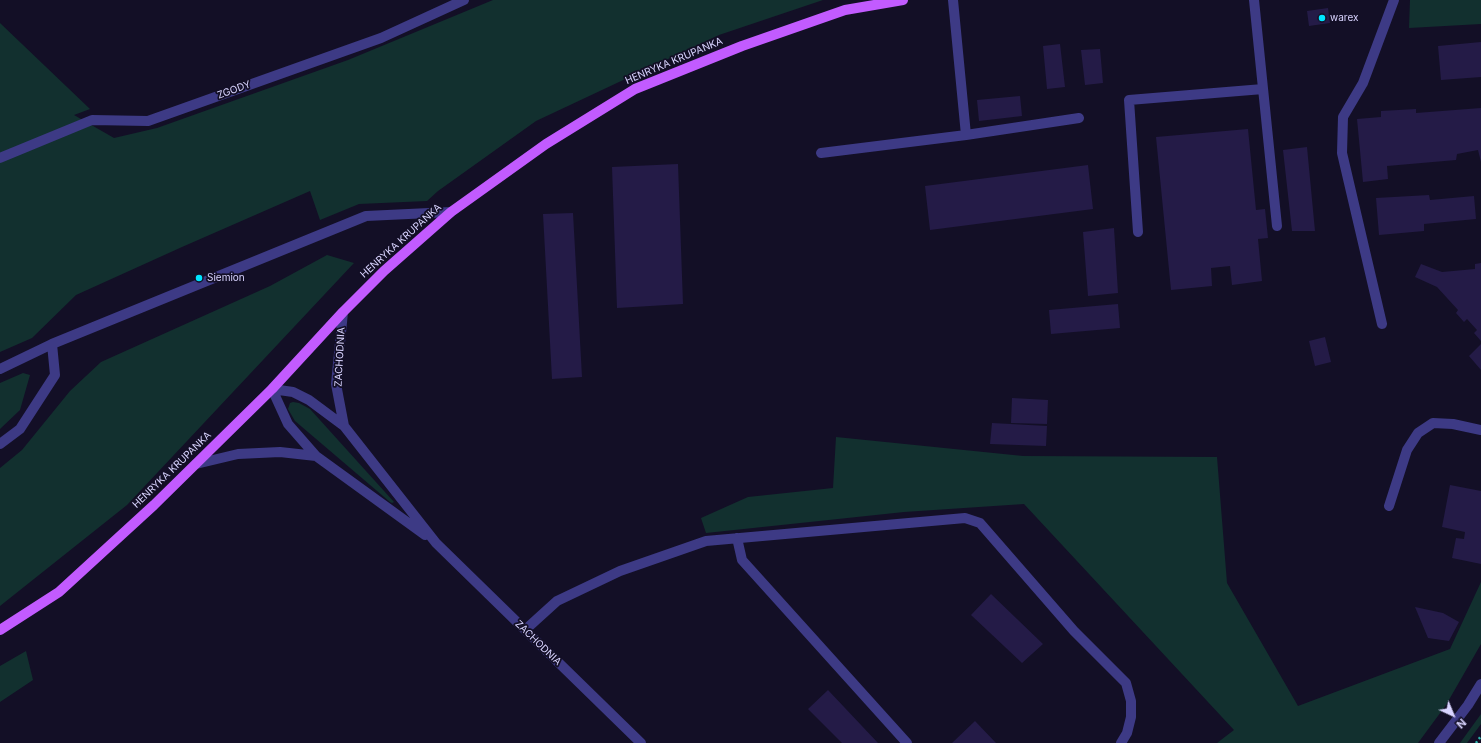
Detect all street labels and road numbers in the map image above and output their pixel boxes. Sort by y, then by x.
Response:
street label: HENRYKA KRUPANKA [623,35,725,87]
street label: ZGODY [216,78,252,102]
street label: HENRYKA KRUPANKA [358,202,444,280]
street label: ZACHODNIA [332,327,348,387]
street label: HENRYKA KRUPANKA [130,429,214,511]
street label: ZACHODNIA [512,618,564,668]

